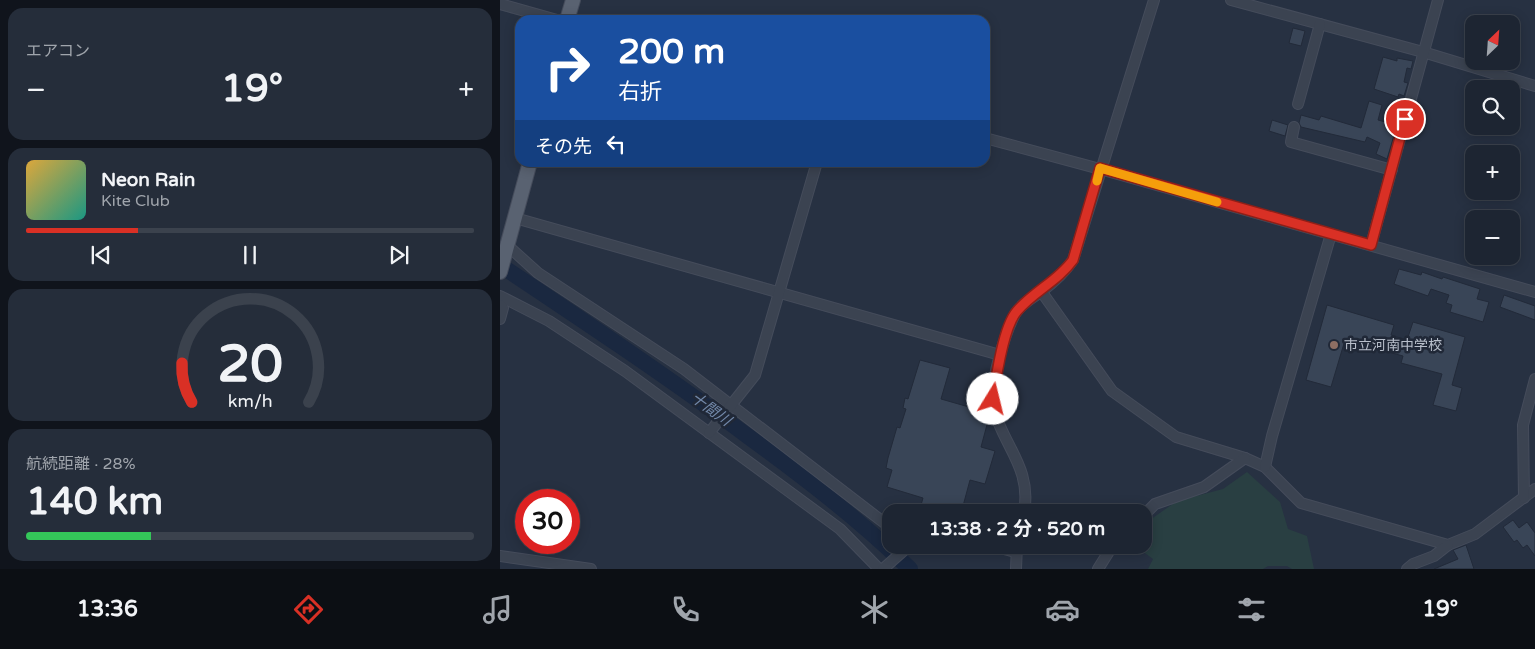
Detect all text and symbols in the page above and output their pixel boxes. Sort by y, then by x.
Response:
north arrow [1465,15,1520,70]
map controls [1465,15,1520,265]
text: 200 m [618,31,725,73]
icon: right [535,35,600,100]
text: エアコン [26,41,90,61]
text: 19° [221,66,283,112]
text: − [26,73,46,107]
text: + [458,73,474,107]
text: 右折 [618,79,662,105]
button: search [1465,80,1520,135]
pin [1384,98,1426,140]
icon: arrive [1391,105,1419,133]
icon: left [602,130,630,158]
text: その先 [535,136,592,158]
button: + [1465,145,1520,200]
text: Neon Rain [101,169,195,191]
text: Kite Club [101,191,170,211]
button: − [1465,210,1520,265]
icon: previous [87,241,115,269]
icon: pause [236,241,264,269]
icon: next [385,241,413,269]
text: 20 [217,333,283,396]
place label: 市立河南中学校 [1344,337,1442,354]
marker: 市立河南中学校 [1328,339,1340,351]
position arrow [966,372,1018,424]
water label: 十間川 [688,388,736,431]
text: km/h [228,391,272,412]
text: 航続距離 · 28% [26,454,136,474]
text: 140 km [26,479,163,525]
speed limit sign: 30 [515,489,580,554]
text: 13:38 · 2 分 · 520 m [929,518,1105,540]
icon: directions [291,592,326,627]
icon: music [480,592,515,627]
icon: phone [668,592,703,627]
icon: climate [857,592,892,627]
icon: car [1045,592,1080,627]
icon: filters [1234,592,1269,627]
text: 13:36 [77,596,138,622]
text: 19° [1422,596,1458,622]

